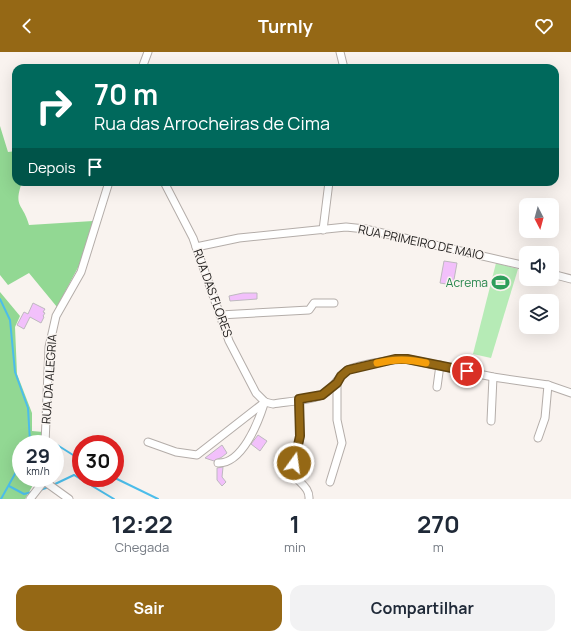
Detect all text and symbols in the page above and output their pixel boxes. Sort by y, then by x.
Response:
text: Turnly [258,14,313,38]
icon: back [16,15,38,37]
icon: heart [533,15,555,37]
text: 70 m [94,75,158,113]
icon: right [28,80,80,132]
text: Rua das Arrocheiras de Cima [94,111,330,135]
icon: arrive [84,156,106,178]
text: Depois [28,157,76,178]
north arrow [519,198,559,238]
map controls [519,198,559,334]
street label: RUA PRIMEIRO DE MAIO [357,220,486,264]
button: sound [519,246,559,286]
street label: RUA DAS FLORES [189,247,237,339]
sports icon: Acrema [491,272,511,292]
place label: Acrema [446,274,488,291]
button: layers [519,294,559,334]
street label: RUA DA ALEGRIA [37,333,61,425]
pin [450,354,484,388]
icon: arrive [456,360,478,382]
speed limit sign: 30 [72,435,124,487]
text: 29 [26,442,50,469]
position arrow [273,442,315,484]
text: km/h [26,464,50,478]
text: 12:22 [111,507,173,540]
text: 1 [290,507,300,540]
text: 270 [417,507,460,540]
text: Chegada [115,538,169,556]
text: min [284,538,306,556]
text: m [433,538,444,556]
button: Sair [16,585,282,631]
button: Compartilhar [290,585,555,631]

